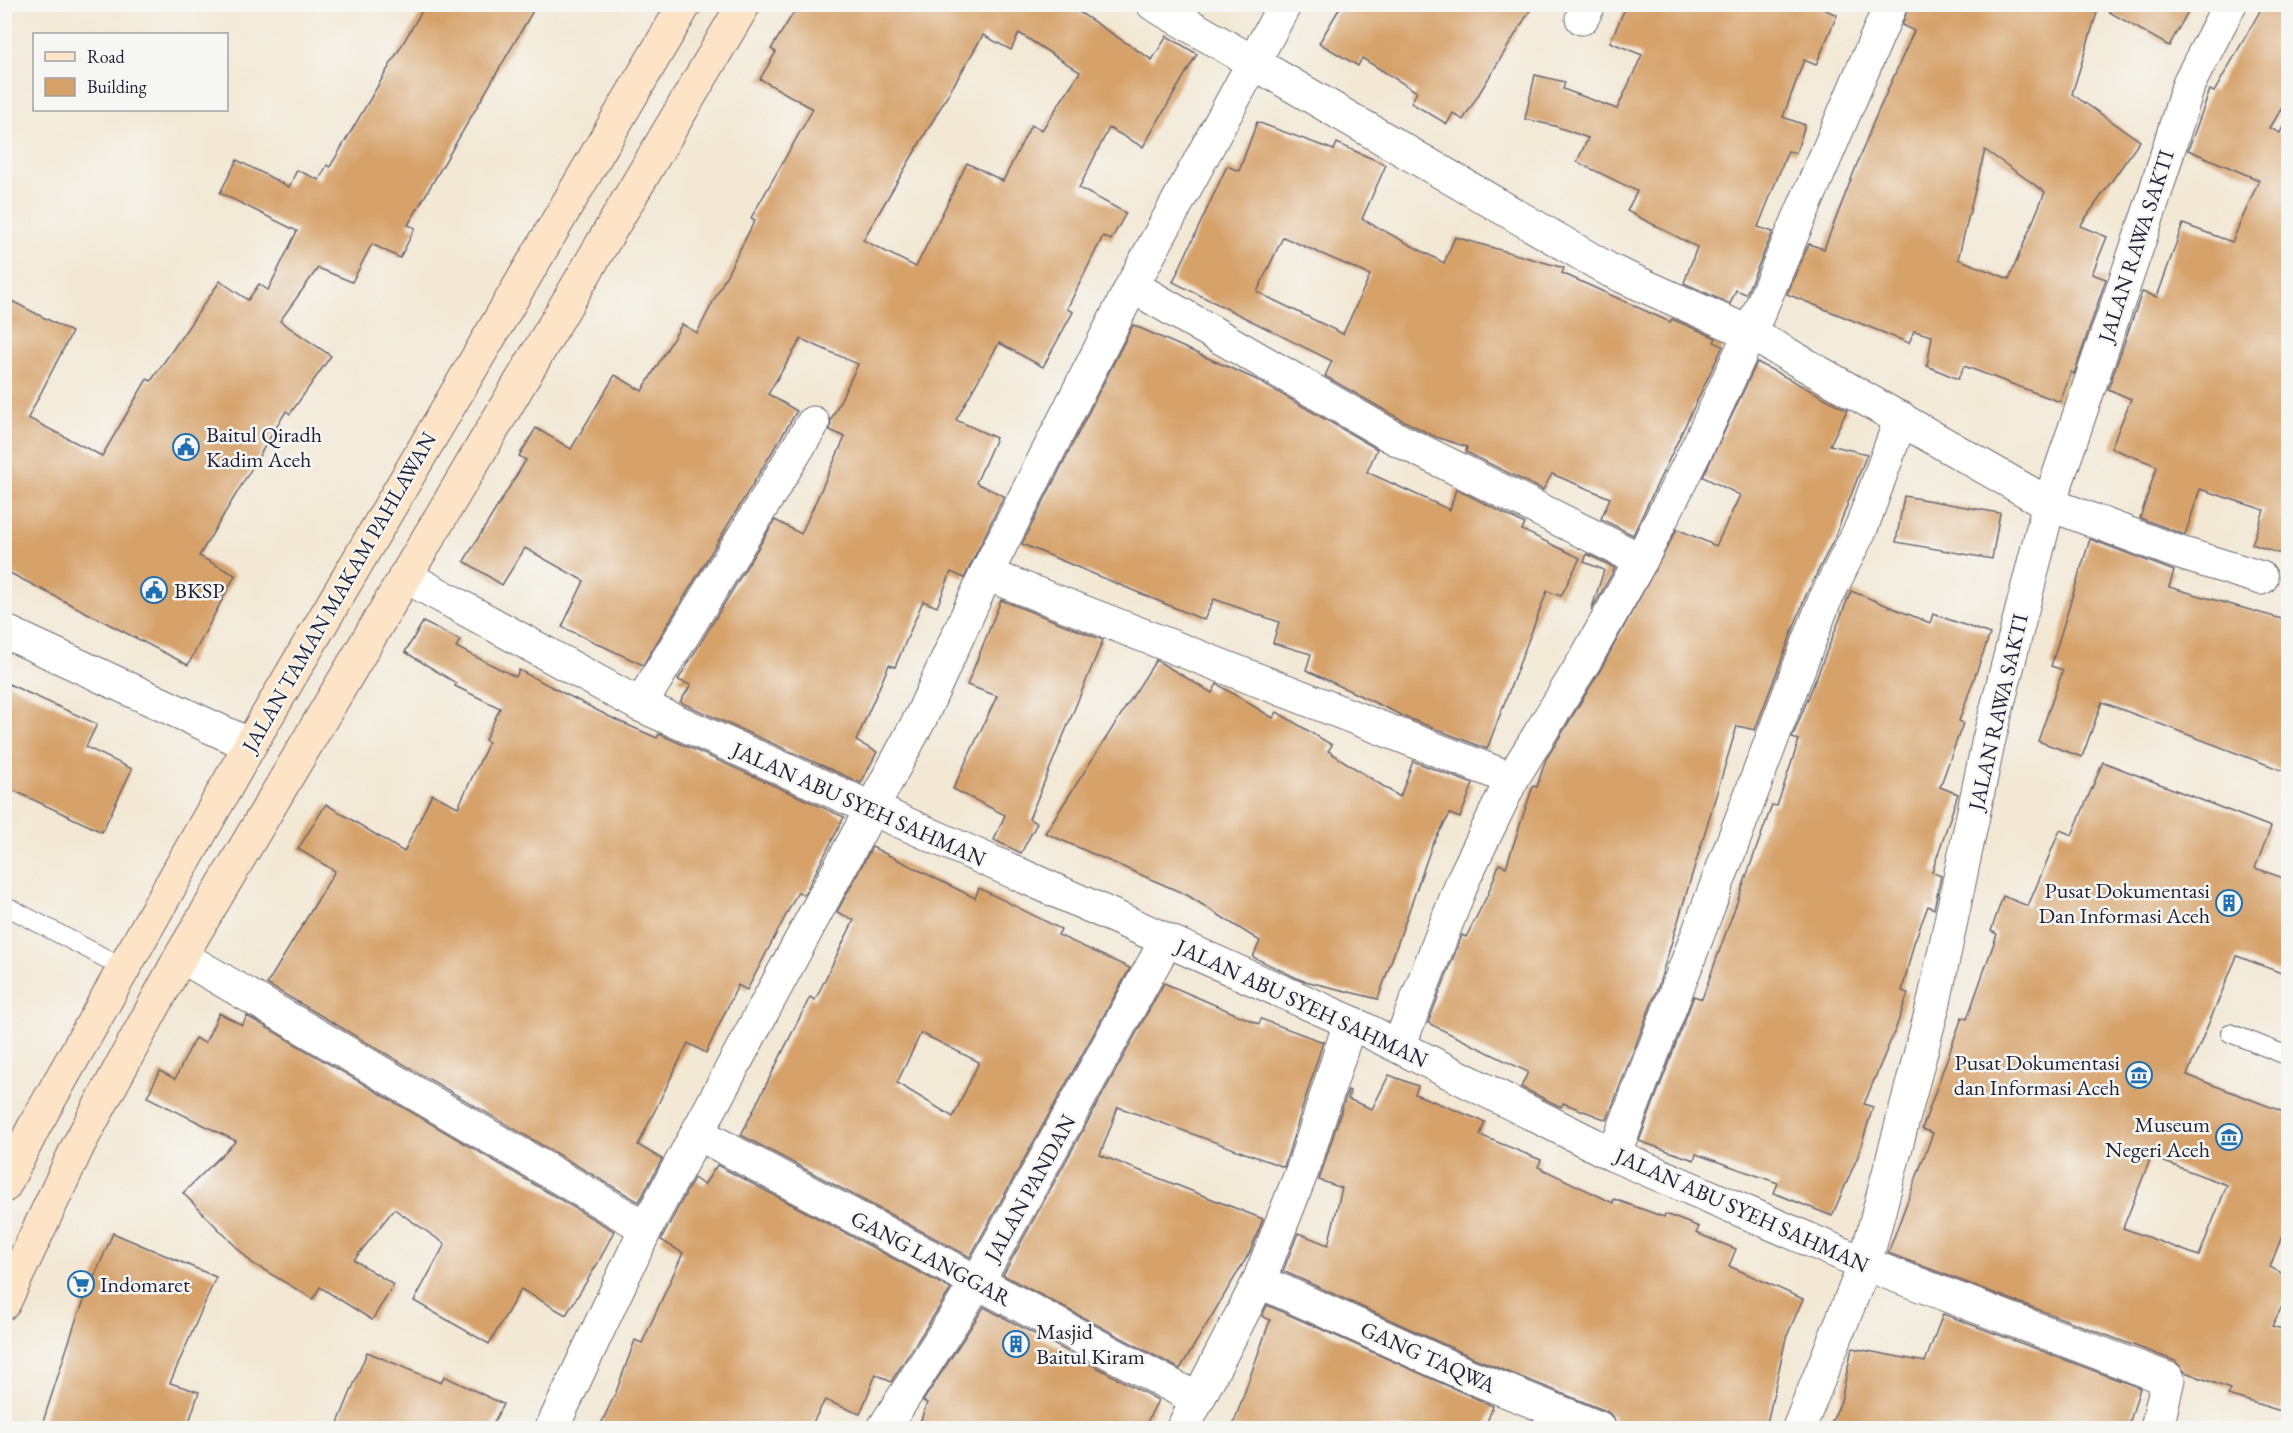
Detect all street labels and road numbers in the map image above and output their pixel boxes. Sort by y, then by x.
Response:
street label: JALAN RAWA SAKTI [2091,146,2181,348]
street label: JALAN TAMAN MAKAM PAHLAWAN [234,426,443,759]
street label: JALAN RAWA SAKTI [1961,610,2035,815]
street label: JALAN ABU SYEH SAHMAN [726,734,991,873]
street label: JALAN ABU SYEH SAHMAN [1170,931,1433,1074]
street label: JALAN PANDAN [977,1109,1083,1268]
street label: JALAN ABU SYEH SAHMAN [1609,1140,1874,1279]
street label: GANG LANGGAR [846,1204,1016,1313]
street label: GANG TAQWA [1356,1314,1501,1400]

